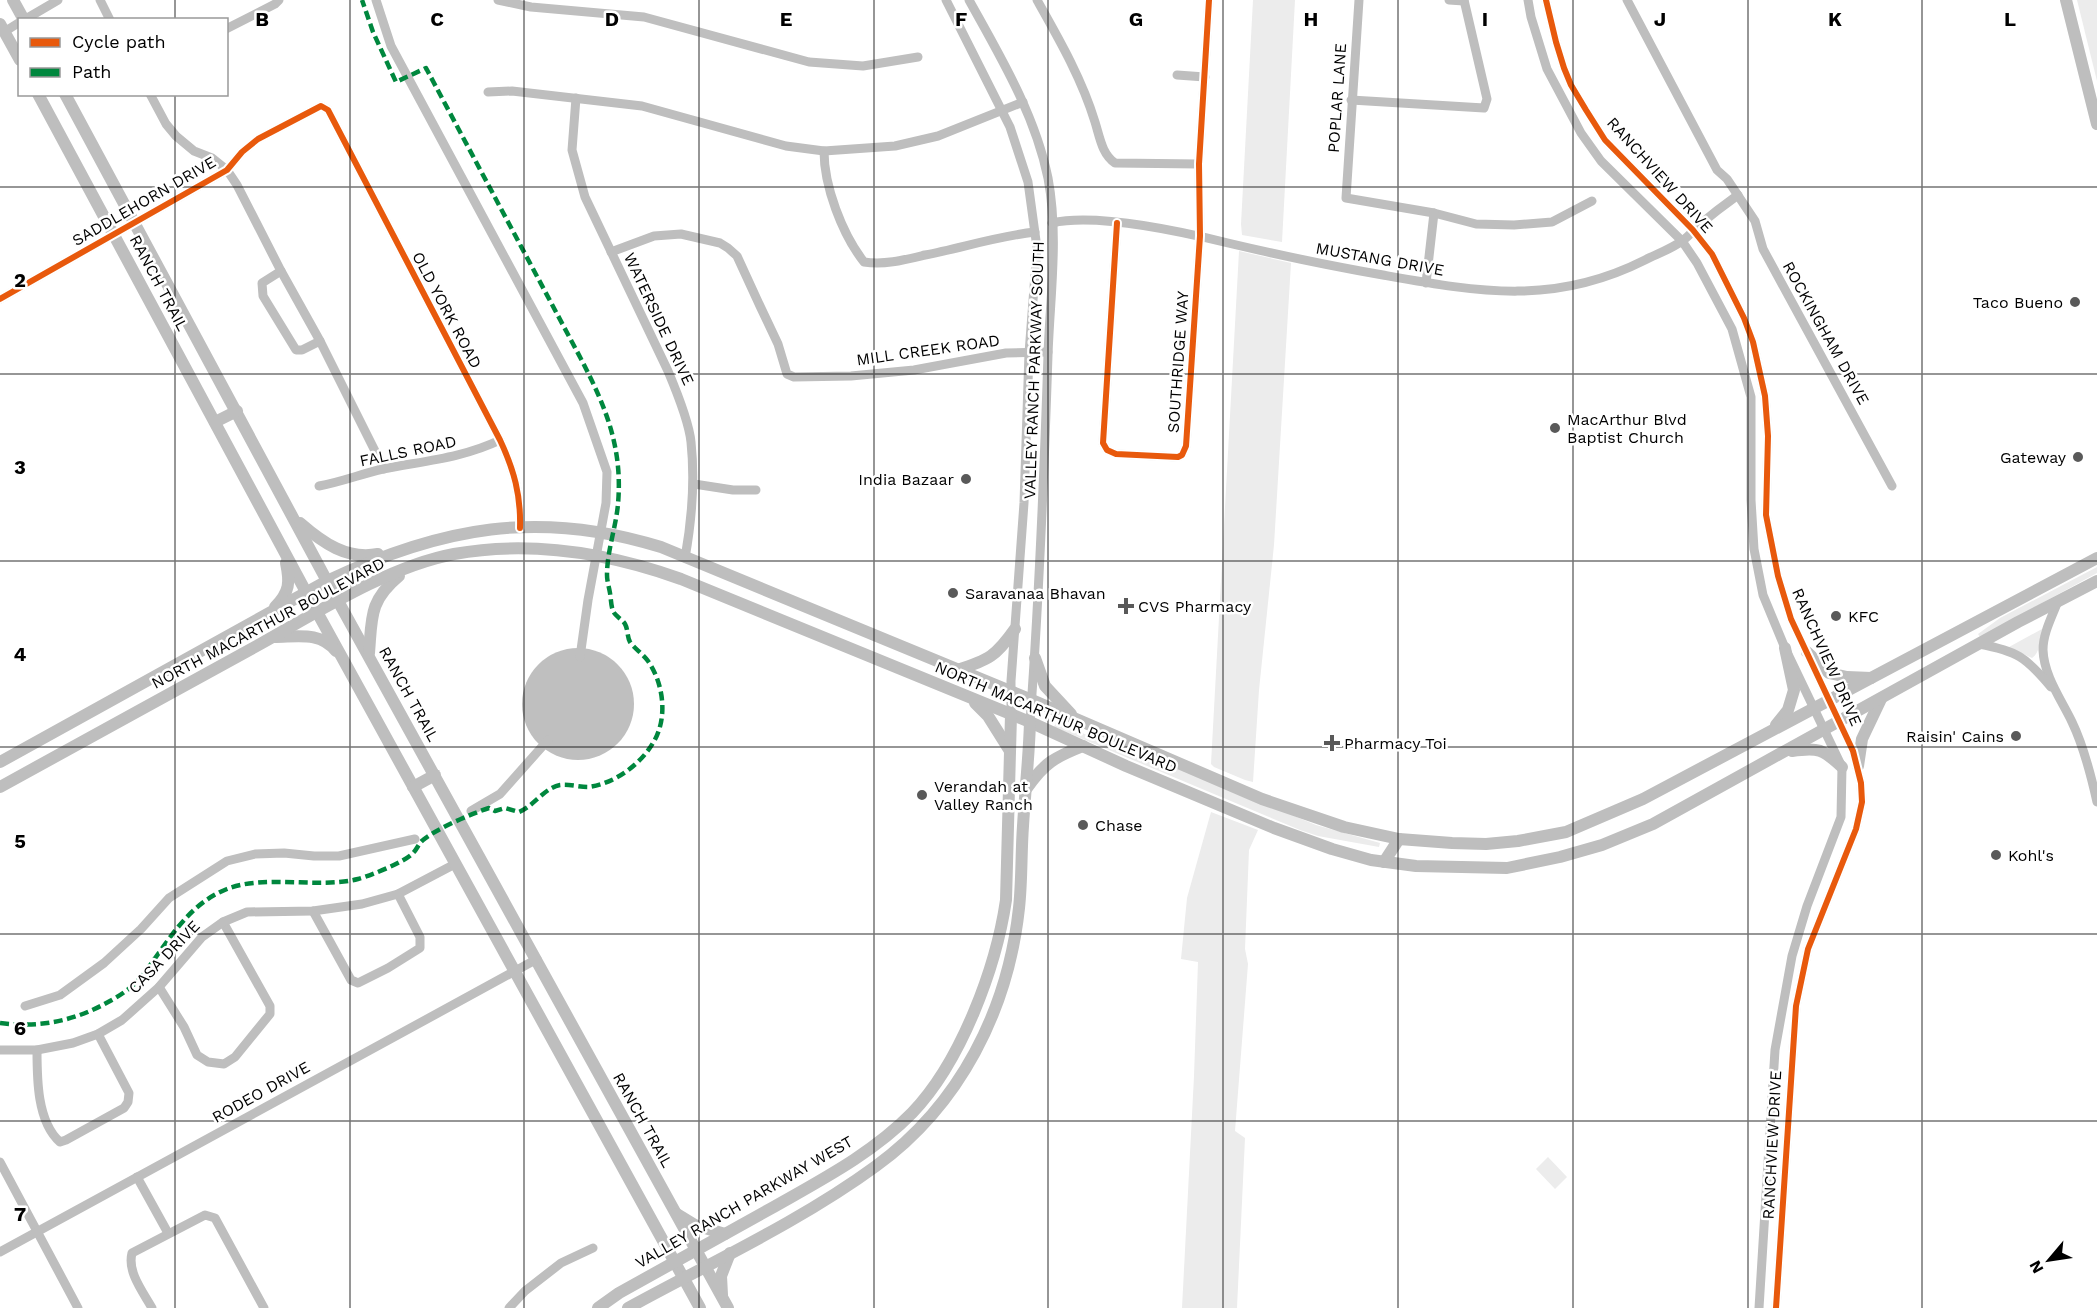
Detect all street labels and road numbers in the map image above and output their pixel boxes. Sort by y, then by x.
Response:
street label: POPLAR LANE [1324,43,1350,153]
street label: RANCHVIEW DRIVE [1603,113,1717,237]
street label: SADDLEHORN DRIVE [69,152,219,250]
street label: RANCH TRAIL [126,232,192,335]
street label: MUSTANG DRIVE [1314,238,1446,280]
street label: VALLEY RANCH PARKWAY SOUTH [1020,241,1048,499]
street label: OLD YORK ROAD [408,248,486,372]
street label: WATERSIDE DRIVE [620,250,698,388]
street label: ROCKINGHAM DRIVE [1779,258,1873,408]
street label: SOUTHRIDGE WAY [1164,290,1192,434]
street label: MILL CREEK ROAD [855,331,1001,369]
street label: FALLS ROAD [358,431,458,471]
street label: NORTH MACARTHUR BOULEVARD [148,553,388,693]
street label: RANCHVIEW DRIVE [1788,585,1866,729]
street label: RANCH TRAIL [375,643,443,745]
street label: NORTH MACARTHUR BOULEVARD [932,657,1180,777]
street label: CASA DRIVE [124,916,204,998]
street label: RODEO DRIVE [209,1057,313,1127]
street label: RANCH TRAIL [609,1069,677,1171]
street label: RANCHVIEW DRIVE [1759,1070,1785,1220]
street label: VALLEY RANCH PARKWAY WEST [632,1132,856,1272]

